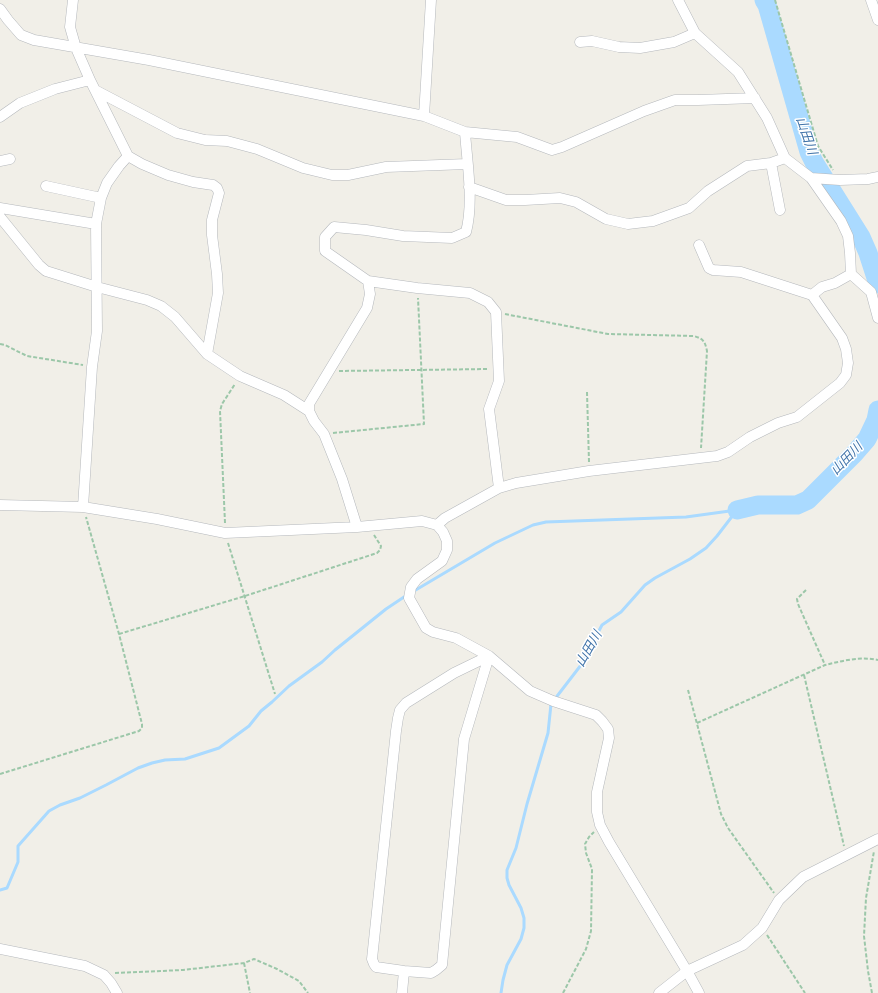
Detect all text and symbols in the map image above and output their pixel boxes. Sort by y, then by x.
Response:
water label: 山田川 [792,115,820,157]
water label: 山田川 [828,440,866,478]
water label: 山田川 [572,628,606,670]

